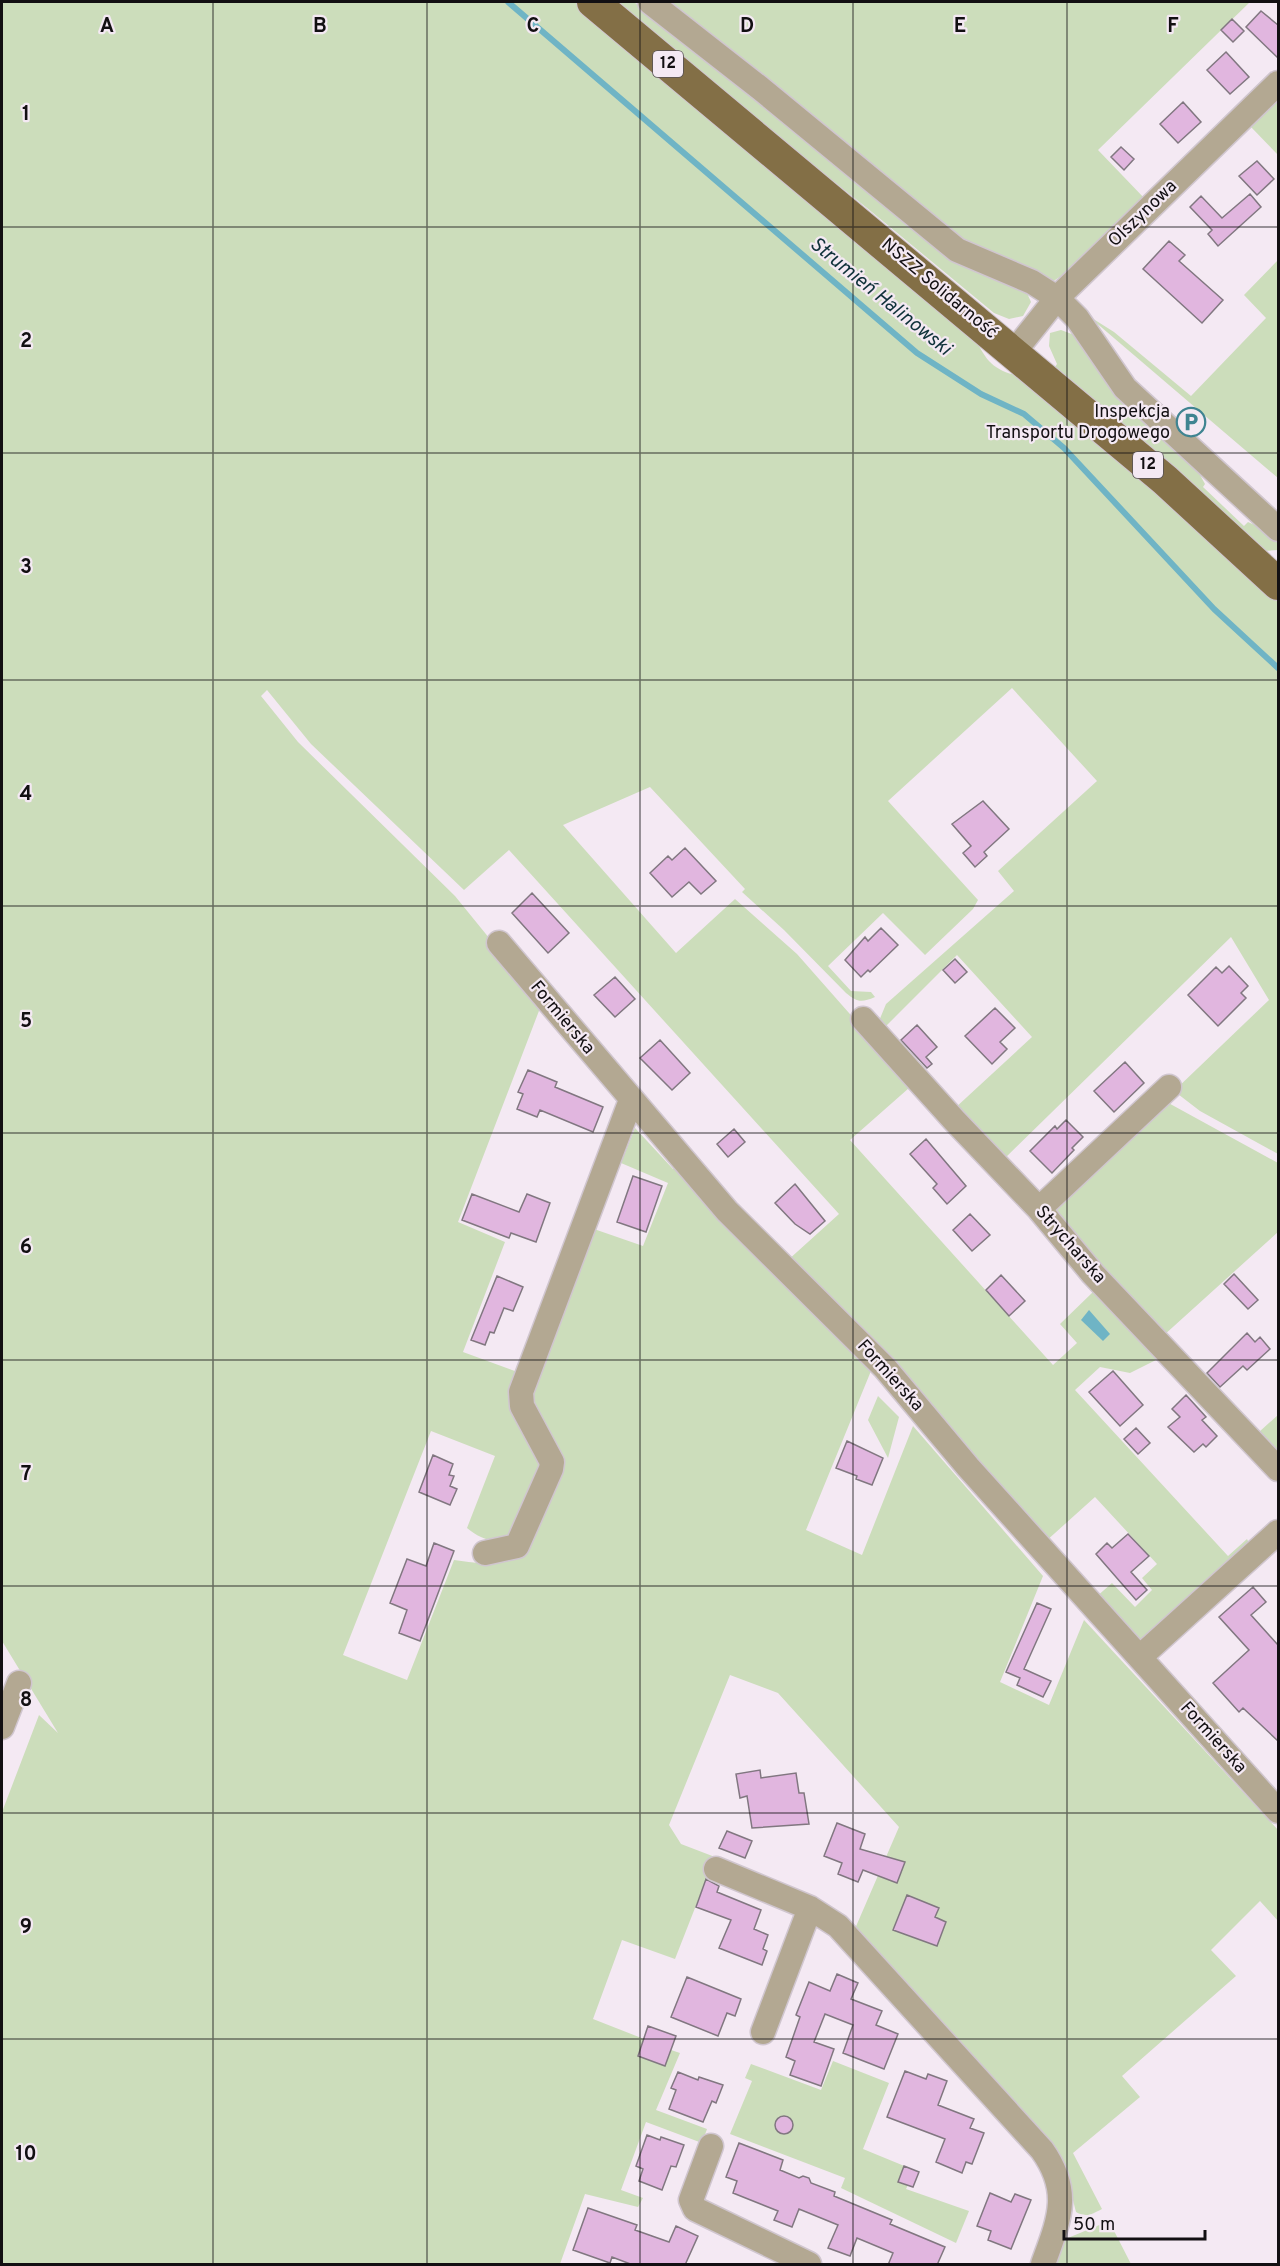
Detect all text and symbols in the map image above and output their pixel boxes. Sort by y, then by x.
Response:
text: A [100,14,114,40]
text: B [313,14,327,40]
text: C [527,14,539,40]
text: D [740,14,754,40]
text: E [954,14,966,40]
text: F [1167,14,1179,40]
road number: 12 [653,51,683,77]
text: 1 [22,102,30,128]
street label: Olszynowa [1104,175,1182,253]
water label: Strumień Halinowski [804,232,957,363]
street label: NSZZ Solidarność [876,234,1002,344]
text: 2 [20,329,32,355]
place label: Inspekcja Transportu Drogowego [986,401,1170,445]
parking icon: Inspekcja Transportu Drogowego [1175,406,1207,438]
road number: 12 [1133,452,1163,478]
text: 3 [20,555,32,581]
text: 4 [20,782,32,808]
street label: Formierska [525,976,599,1060]
text: 5 [20,1009,32,1035]
street label: Strycharska [1030,1201,1110,1289]
text: 6 [20,1235,32,1261]
street label: Formierska [852,1335,928,1417]
text: 7 [21,1462,31,1488]
text: 8 [20,1688,32,1714]
street label: Formierska [1175,1697,1251,1779]
text: 9 [20,1915,32,1941]
text: 10 [15,2142,37,2168]
scale bar [1064,2203,1205,2241]
text: 50 m [1073,2214,1115,2237]

